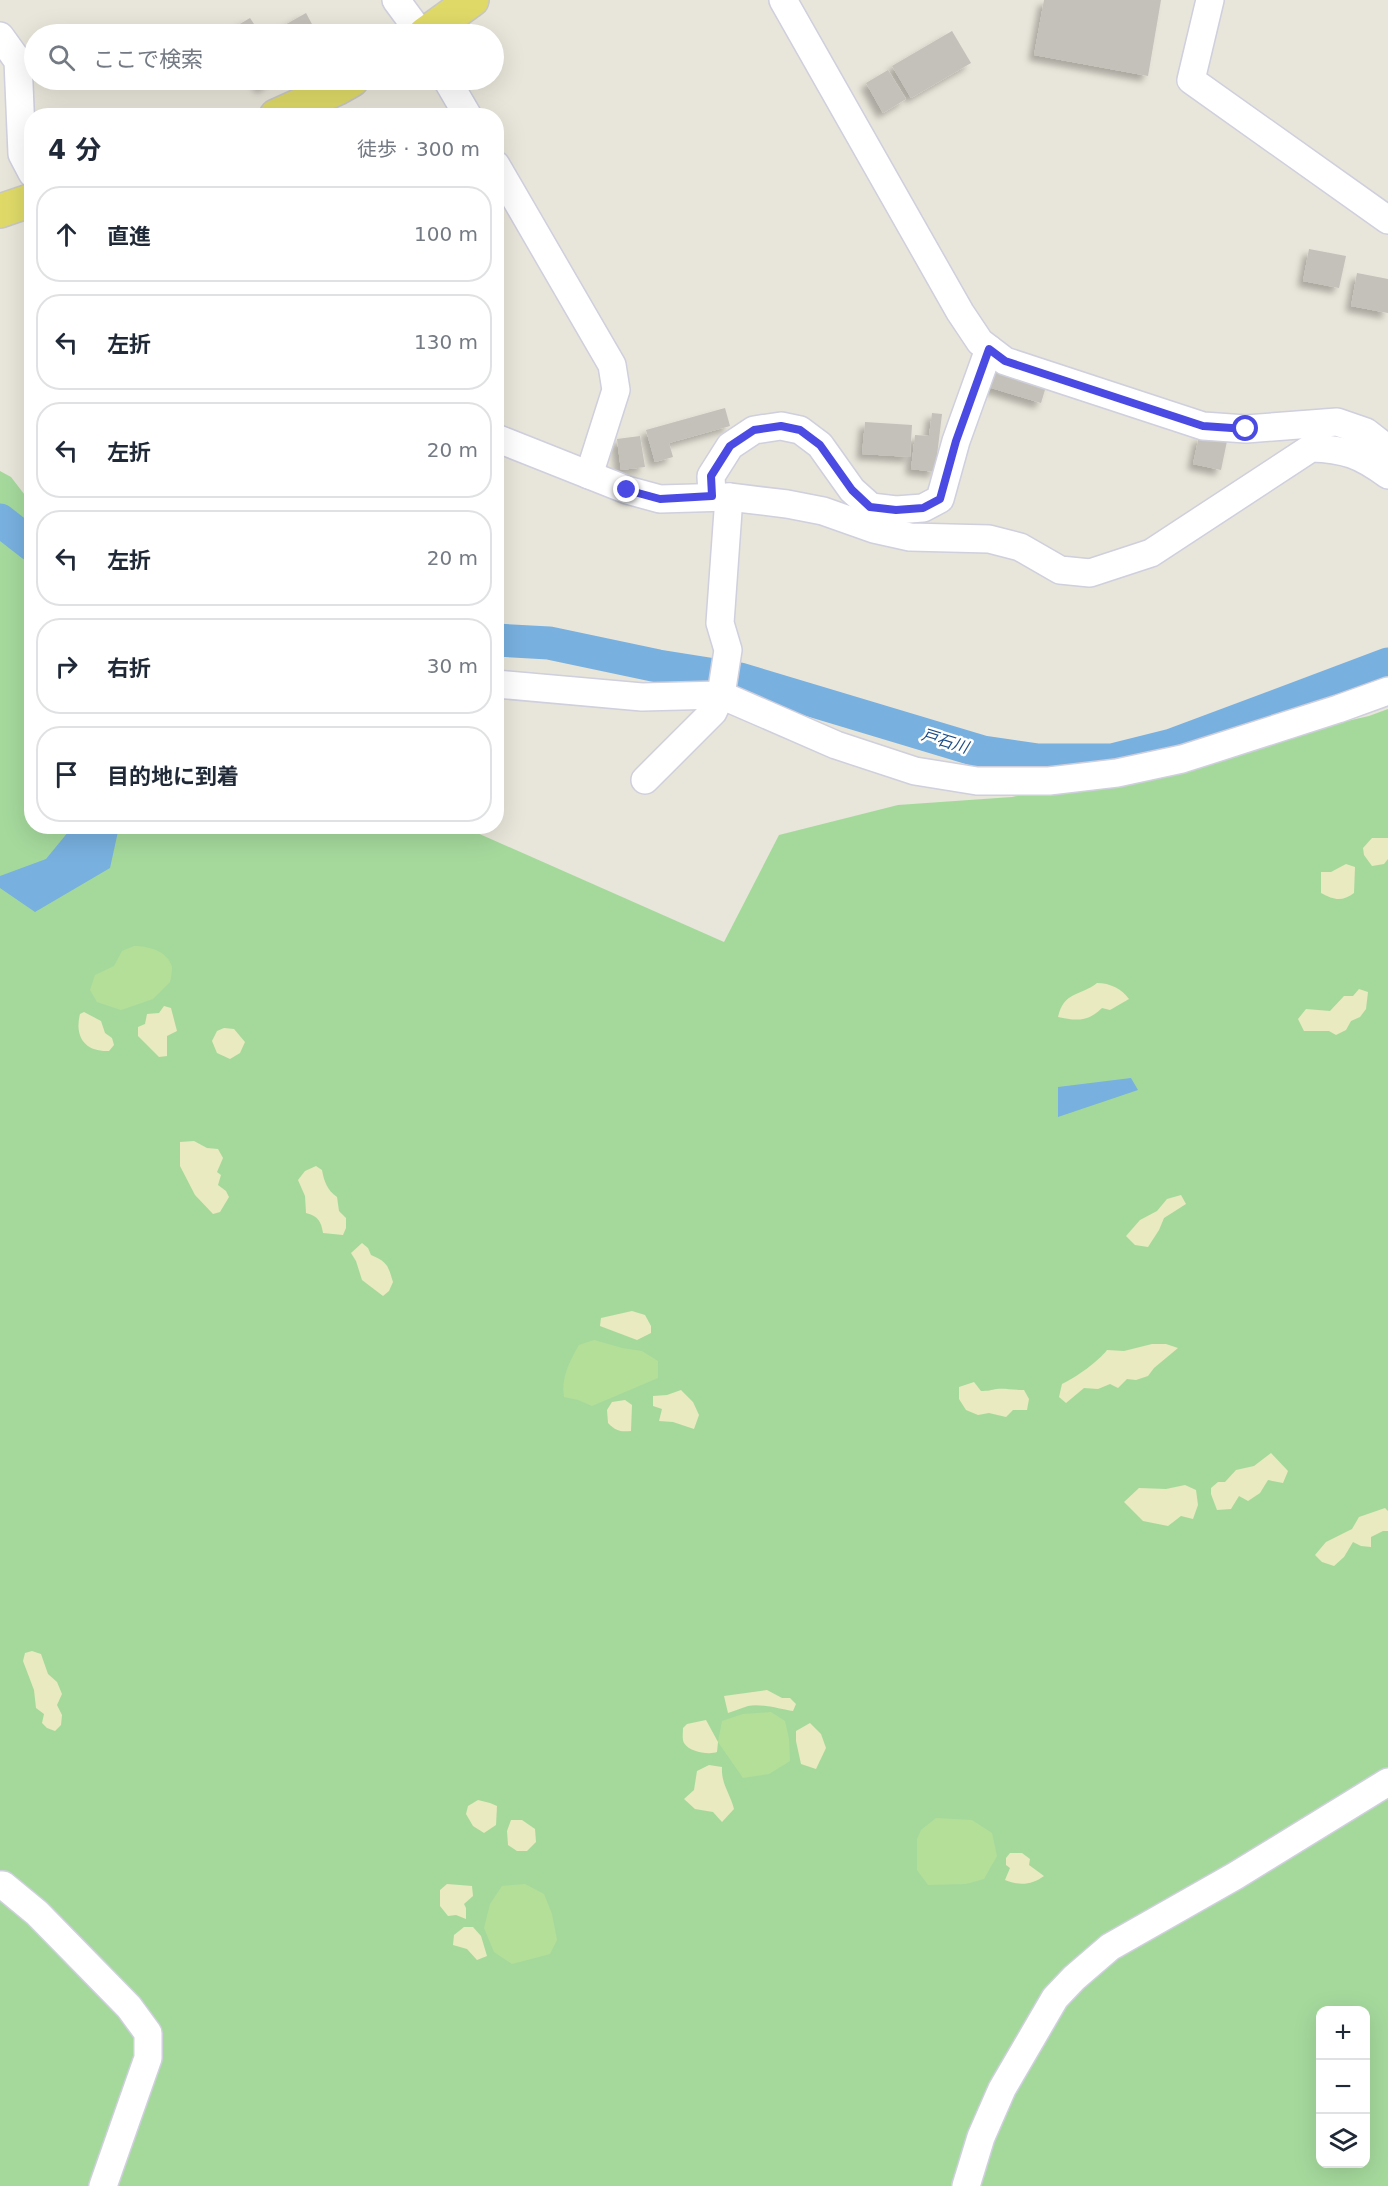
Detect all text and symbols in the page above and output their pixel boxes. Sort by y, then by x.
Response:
search box [24,24,504,90]
icon: search [45,41,78,74]
text: ここで検索 [93,47,203,72]
text: 4 分 [48,135,101,165]
text: 徒歩 · 300 m [357,137,480,161]
icon: ahead [50,218,83,251]
text: 100 m [414,222,478,246]
text: 直進 [107,224,151,249]
icon: left [50,326,83,359]
text: 130 m [414,330,478,354]
text: 左折 [107,332,151,357]
route start [1232,415,1258,441]
icon: left [50,434,83,467]
text: 20 m [427,438,478,462]
text: 左折 [107,440,151,465]
route end [613,476,639,502]
icon: left [50,542,83,575]
text: 20 m [427,546,478,570]
text: 左折 [107,548,151,573]
icon: right [50,650,83,683]
text: 30 m [427,654,478,678]
text: 右折 [107,656,151,681]
water label: 戸石川 [919,725,973,758]
icon: arrive [50,758,83,791]
text: 目的地に到着 [107,764,239,789]
map controls [1316,2006,1370,2168]
button: + [1316,2006,1370,2060]
button: − [1316,2060,1370,2114]
button: layers [1316,2114,1370,2168]

